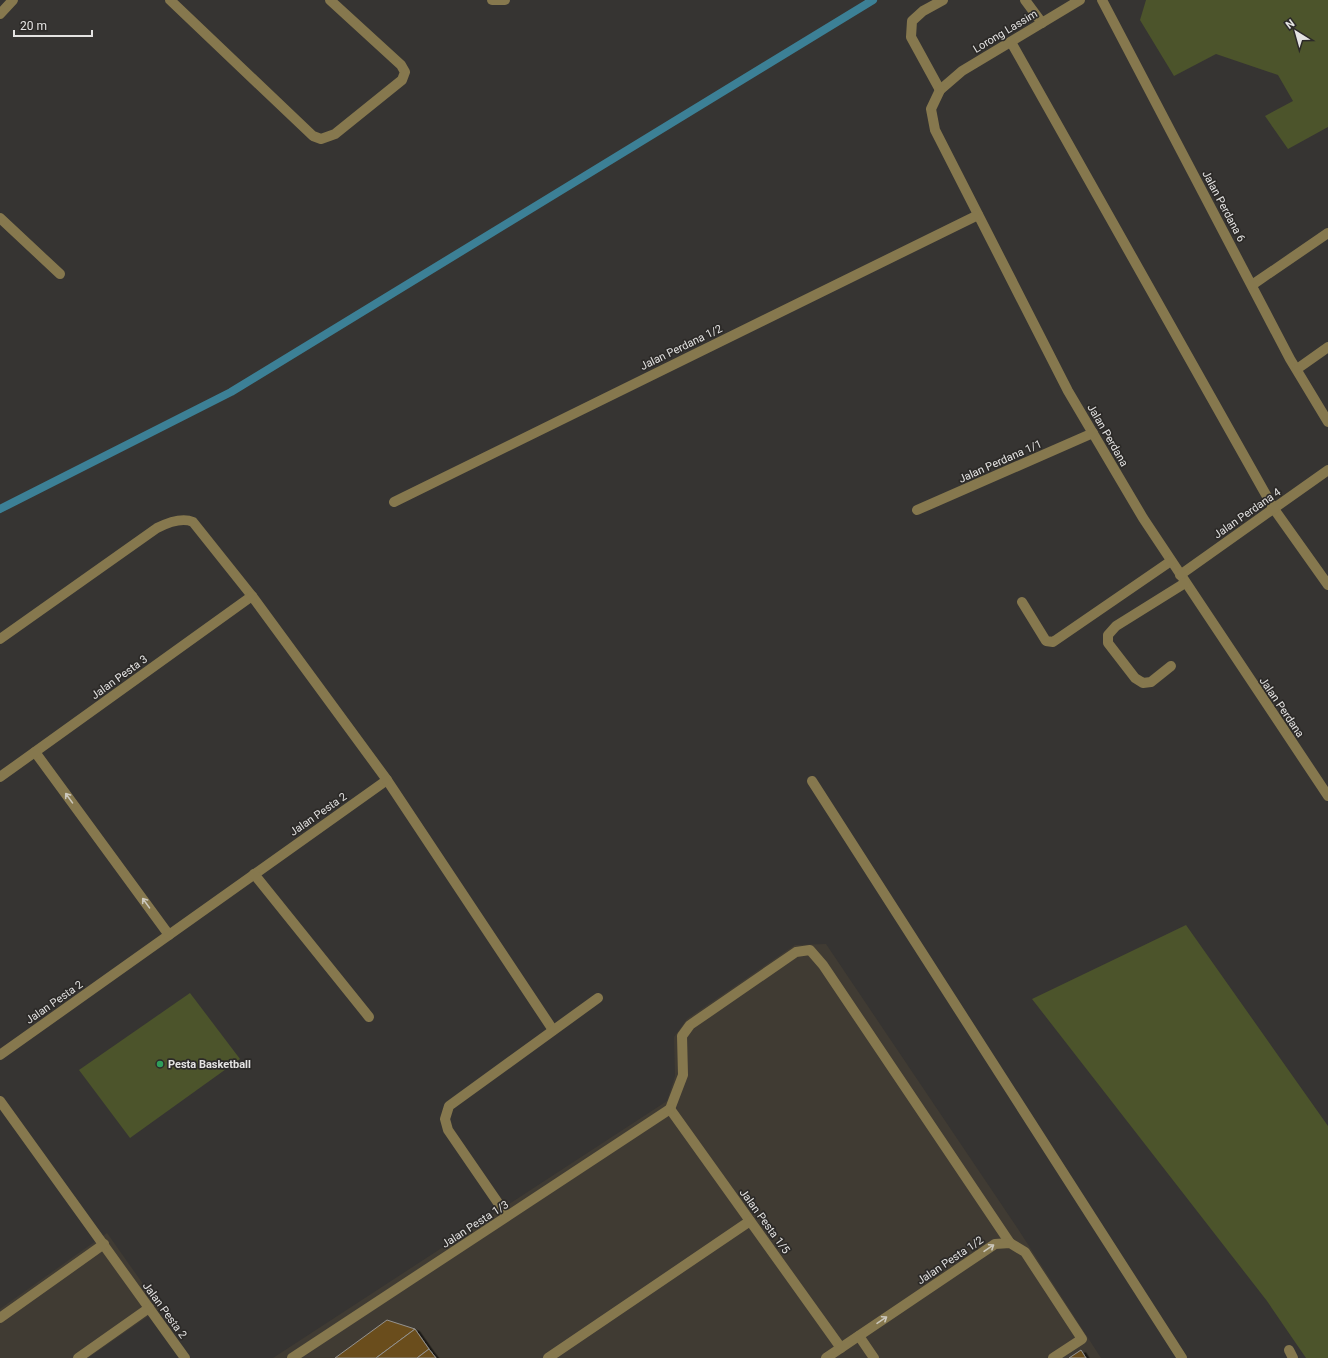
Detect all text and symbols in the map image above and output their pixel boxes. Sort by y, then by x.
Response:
street label: Lorong Lassim [971,7,1040,56]
scale bar [14,12,92,38]
north arrow [1276,12,1316,52]
text: N [1283,17,1297,32]
text: 20 m [20,19,47,33]
street label: Jalan Perdana 6 [1199,168,1248,244]
street label: Jalan Perdana 1/2 [638,322,724,373]
street label: Jalan Perdana [1084,402,1131,469]
street label: Jalan Perdana 1/1 [957,437,1044,486]
street label: Jalan Perdana 4 [1211,485,1283,541]
street label: Jalan Pesta 3 [89,653,150,702]
street label: Jalan Perdana [1257,675,1307,740]
street label: Jalan Pesta 2 [287,790,349,839]
one-way arrow [65,793,73,804]
one-way arrow [142,898,150,909]
street label: Jalan Pesta 2 [23,978,85,1027]
place label: Pesta Basketball [168,1058,251,1071]
marker: Pesta Basketball [155,1059,165,1069]
street label: Jalan Pesta 1/5 [737,1186,793,1256]
street label: Jalan Pesta 1/3 [439,1198,511,1251]
street label: Jalan Pesta 1/2 [915,1233,986,1287]
one-way arrow [984,1244,995,1252]
street label: Jalan Pesta 2 [140,1280,189,1341]
one-way arrow [876,1316,887,1324]

